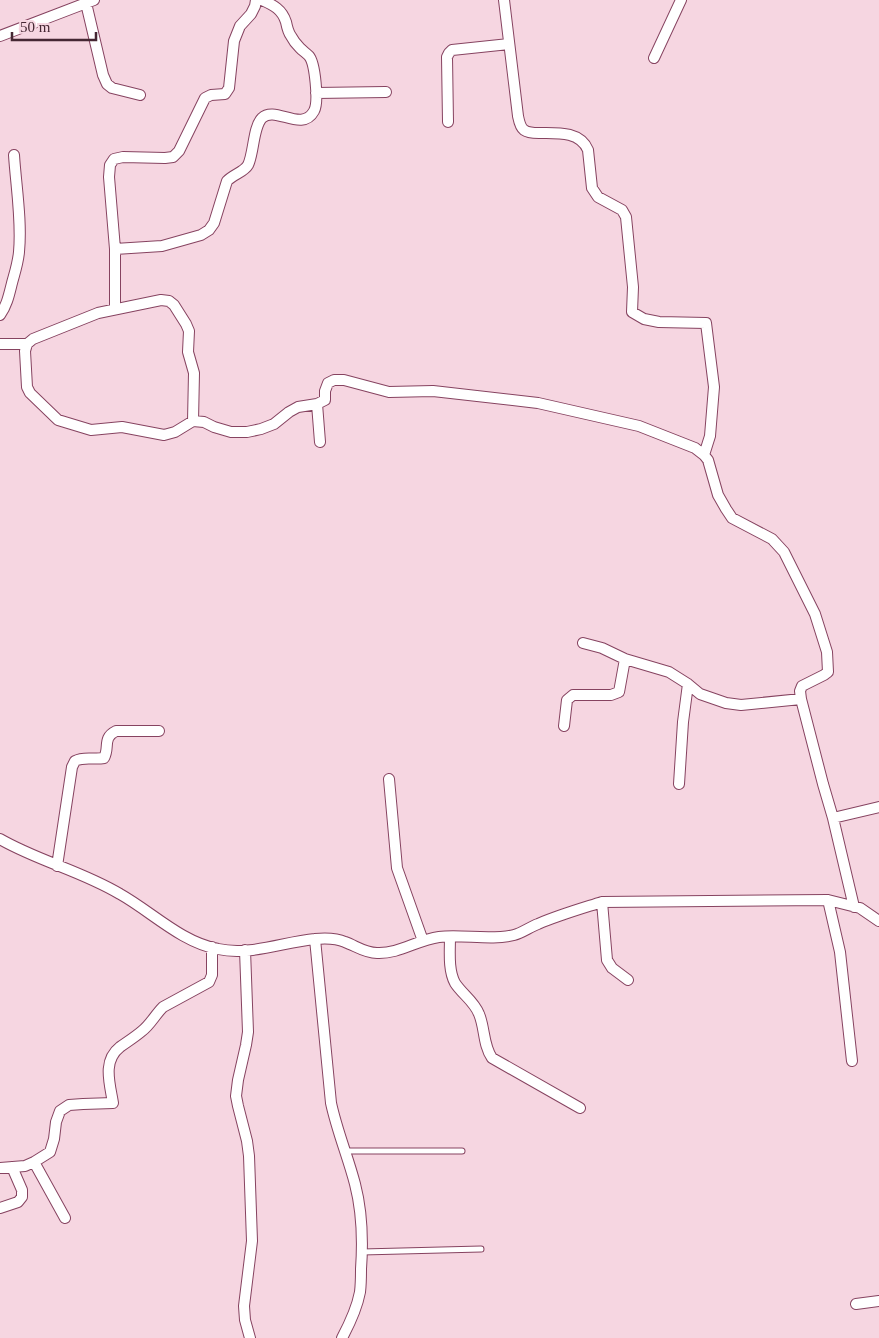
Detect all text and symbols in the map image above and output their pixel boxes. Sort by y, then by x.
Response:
scale bar [12,10,96,42]
text: 50 m [20,19,51,35]

